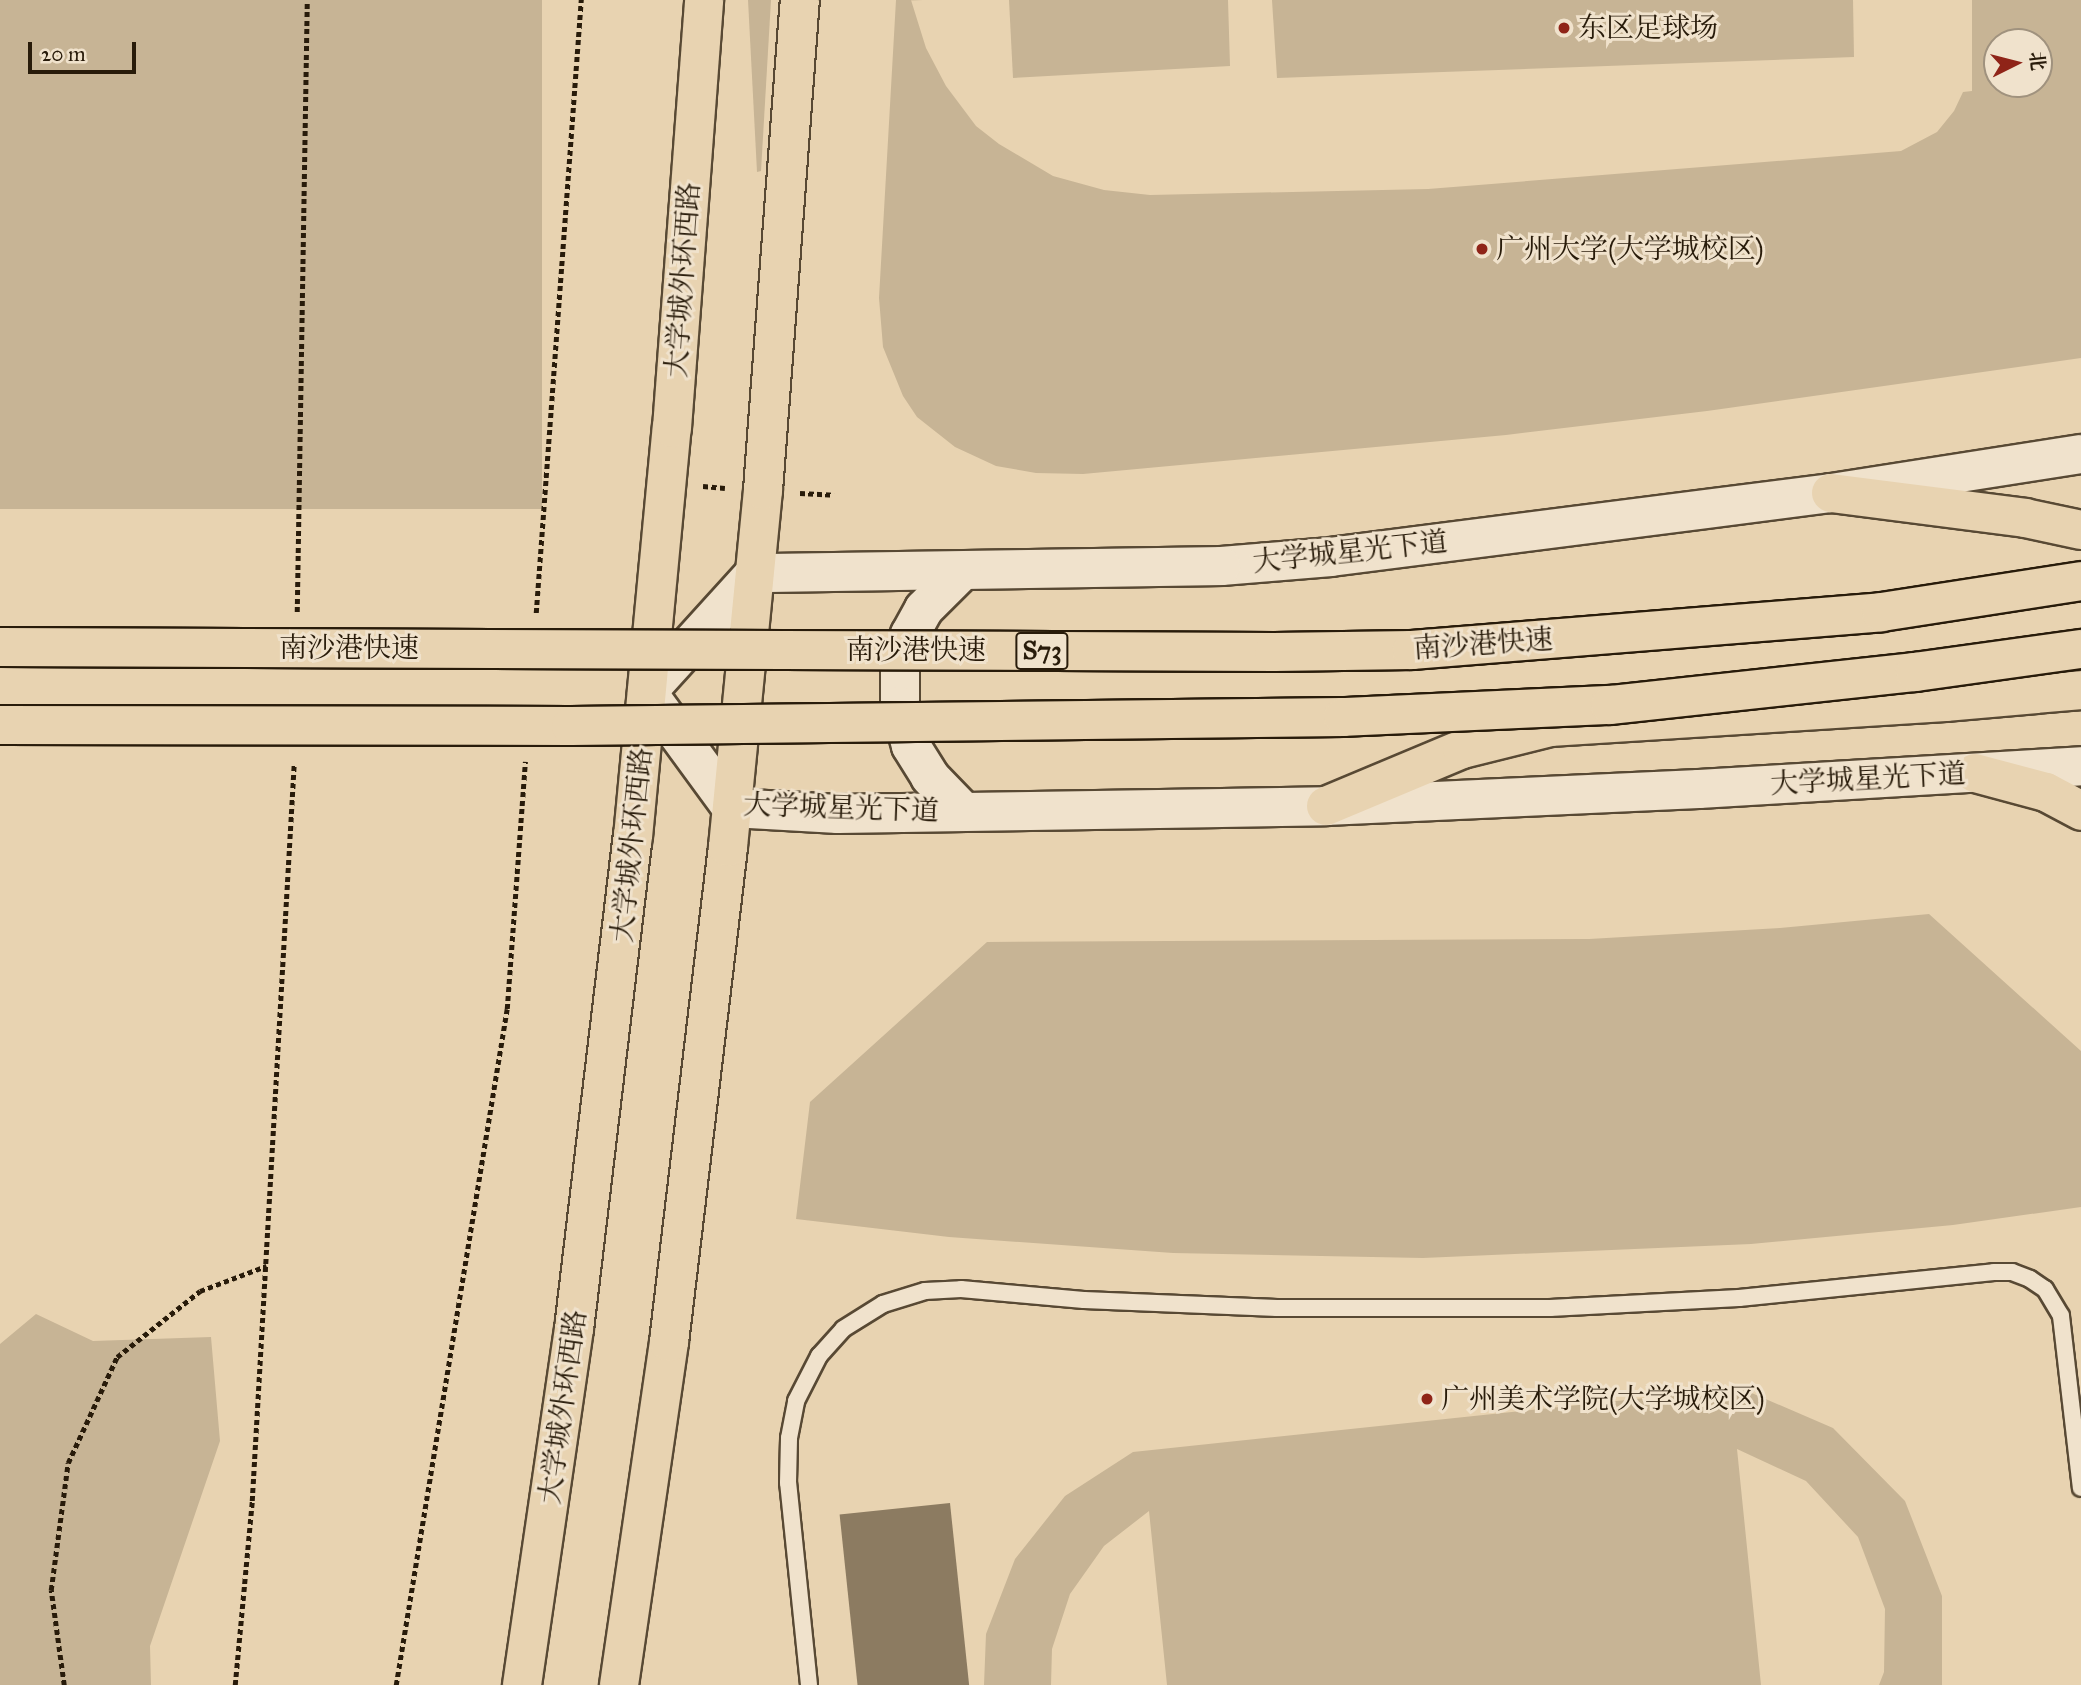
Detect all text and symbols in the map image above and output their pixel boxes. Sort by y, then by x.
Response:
place label: 东区足球场 [1578,11,1718,45]
marker: 东区足球场 [1556,20,1572,36]
scale bar [32,28,140,72]
north arrow [1983,28,2053,98]
text: 20 m [41,41,86,67]
text: 北 [2025,50,2050,72]
street label: 大学城外环西路 [659,181,707,379]
place label: 广州大学(大学城校区) [1496,232,1764,266]
marker: 广州大学(大学城校区) [1474,241,1490,257]
street label: 大学城星光下道 [1251,525,1449,579]
street label: 南沙港快速 [1412,622,1554,666]
road number: S73 [1014,628,1070,674]
street label: 南沙港快速 [279,631,419,665]
street label: 南沙港快速 [846,633,986,667]
street label: 大学城外环西路 [605,746,659,944]
street label: 大学城星光下道 [1769,757,1967,801]
street label: 大学城星光下道 [742,788,940,828]
street label: 大学城外环西路 [533,1308,593,1506]
place label: 广州美术学院(大学城校区) [1441,1382,1765,1416]
marker: 广州美术学院(大学城校区) [1419,1391,1435,1407]

